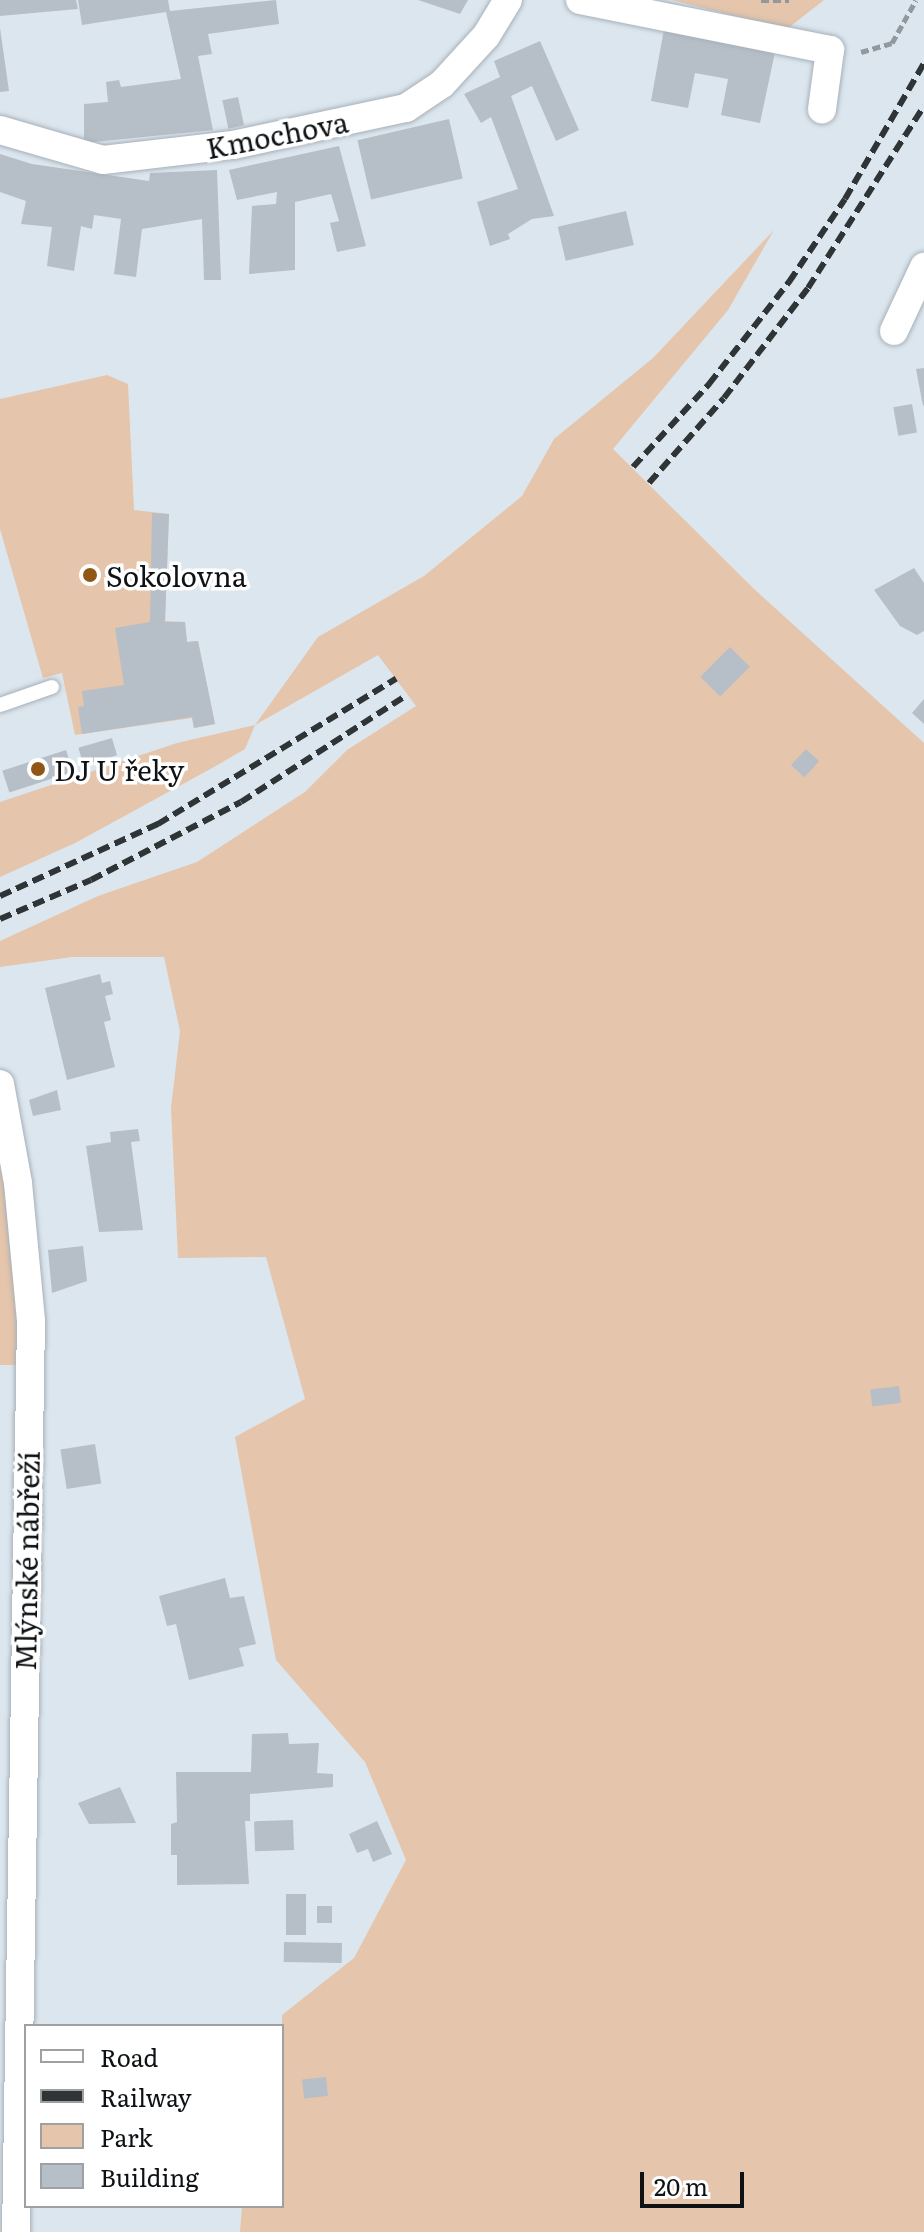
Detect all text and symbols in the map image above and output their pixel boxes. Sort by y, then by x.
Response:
street label: Kmochova [203,104,351,164]
place label: Sokolovna [106,558,247,592]
marker: Sokolovna [81,566,99,584]
place label: DJ U řeky [54,752,184,786]
marker: DJ U řeky [29,760,47,778]
street label: Mlýnské nábřeží [7,1451,45,1671]
legend [24,2024,284,2208]
text: Road [100,2039,158,2074]
text: Railway [100,2079,192,2114]
text: Park [100,2119,153,2154]
scale bar [644,2156,748,2206]
text: Building [100,2159,199,2194]
text: 20 m [654,2168,708,2203]

